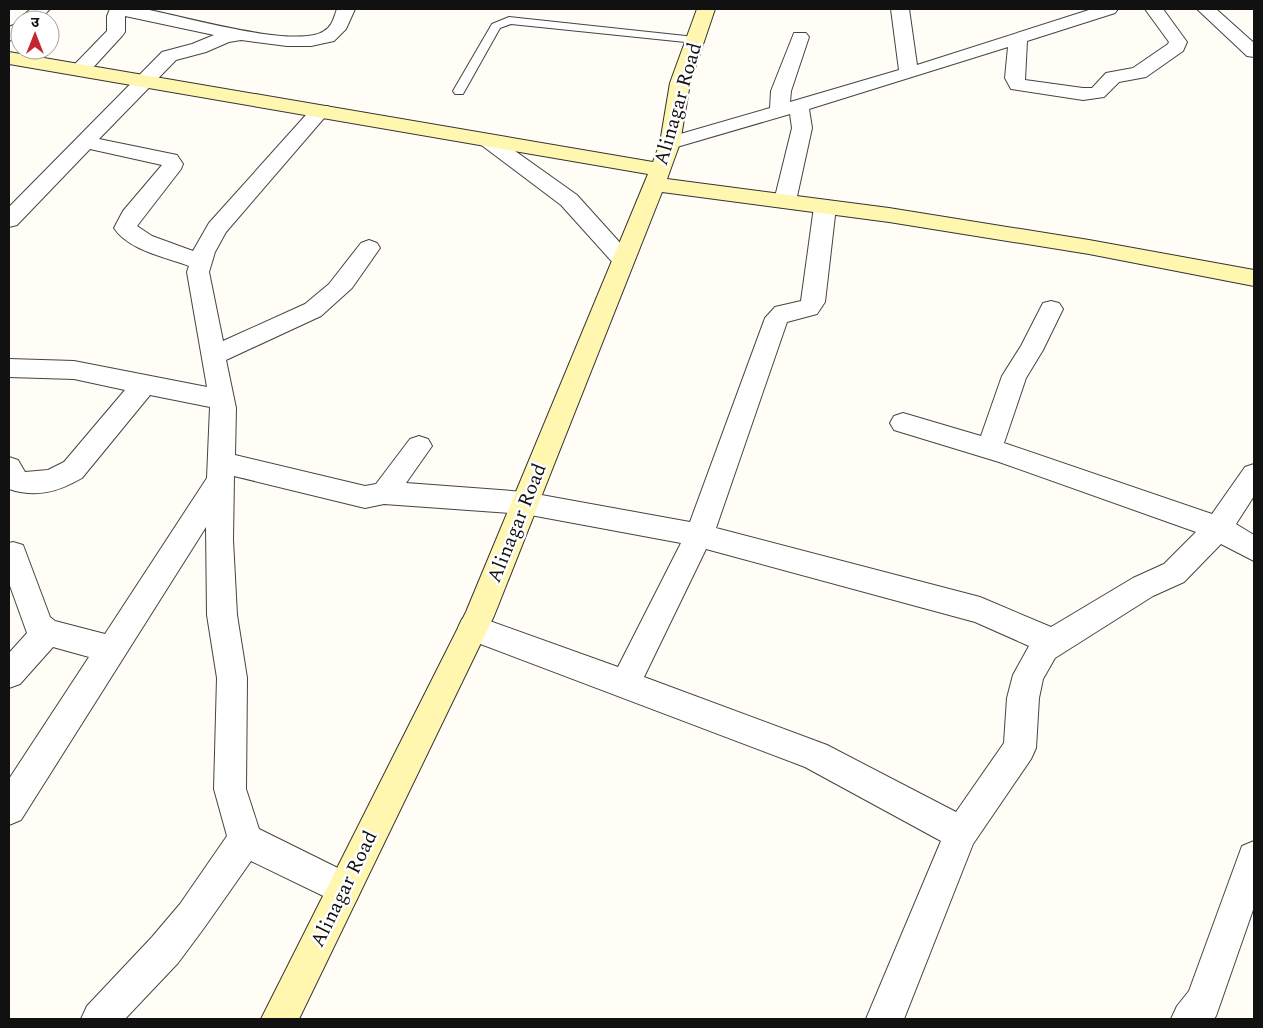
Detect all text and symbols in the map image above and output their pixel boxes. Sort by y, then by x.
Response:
north arrow [10,10,60,60]
text: उ [31,12,40,33]
street label: Alinagar Road [646,39,710,169]
street label: Alinagar Road [479,459,555,587]
street label: Alinagar Road [303,825,385,953]

